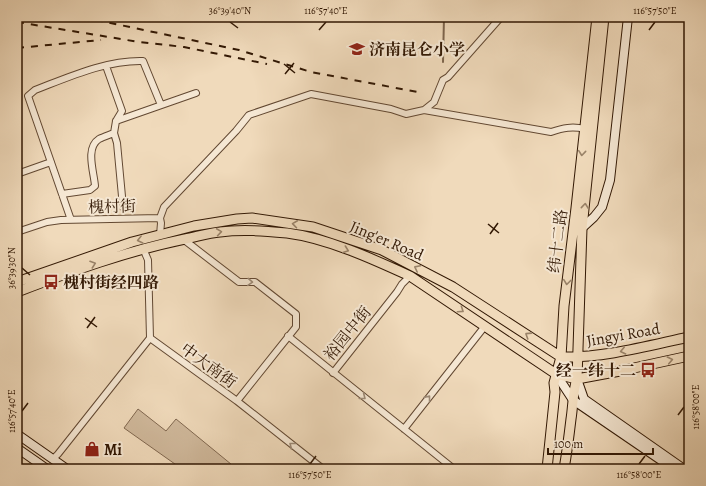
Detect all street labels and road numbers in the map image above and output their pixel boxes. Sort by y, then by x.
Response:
street label: 槐村街 [88,195,136,219]
street label: 纬十二路 [543,208,573,274]
street label: Jing'er Road [346,216,427,266]
street label: 裕园中街 [319,302,376,365]
street label: Jingyi Road [585,318,662,352]
street label: 中大南街 [176,338,241,394]

